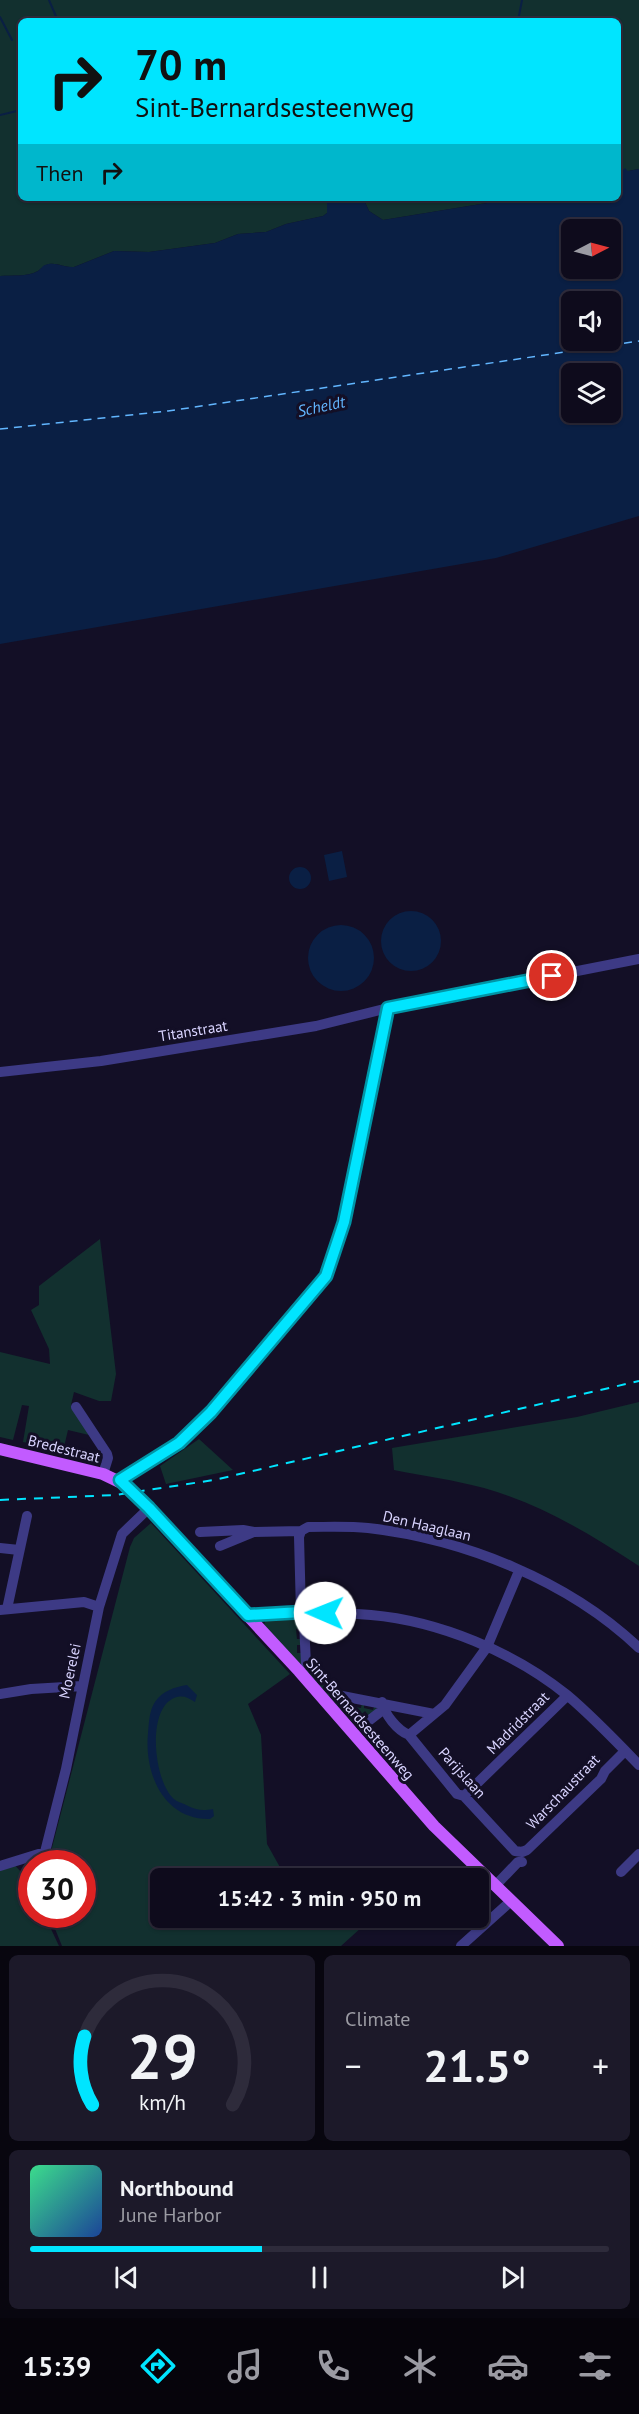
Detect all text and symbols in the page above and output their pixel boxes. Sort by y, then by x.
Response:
text: 70 m [135,37,227,92]
icon: right [36,42,114,120]
text: Sint-Bernardsesteenweg [135,90,415,124]
icon: right [95,156,128,189]
text: Then [36,159,83,187]
north arrow [561,219,621,279]
map controls [561,219,621,423]
button: sound [561,291,621,351]
button: layers [561,363,621,423]
water label: Scheldt [295,391,348,421]
pin [526,950,577,1001]
icon: arrive [535,959,568,992]
street label: Titanstraat [157,1016,229,1045]
street label: Bredestraat [26,1430,102,1467]
street label: Den Haaglaan [381,1506,473,1545]
position arrow [293,1581,357,1645]
street label: Moerelei [54,1641,85,1700]
street label: Sint-Bernardsesteenweg [302,1654,418,1784]
street label: Madridstraat [482,1687,553,1758]
street label: Parijslaan [434,1743,490,1802]
street label: Warschaustraat [522,1750,603,1833]
speed limit sign: 30 [18,1850,96,1928]
text: 15:42 · 3 min · 950 m [218,1884,421,1912]
text: Climate [345,2006,411,2032]
text: 29 [127,2015,197,2096]
text: 21.5° [423,2036,531,2094]
text: − [345,2044,362,2087]
text: + [592,2044,609,2087]
text: km/h [138,2088,185,2116]
text: Northbound [120,2174,234,2202]
text: June Harbor [120,2202,222,2228]
icon: previous [110,2261,143,2294]
icon: pause [303,2261,336,2294]
icon: next [496,2261,529,2294]
icon: directions [137,2345,179,2387]
icon: music [224,2345,266,2387]
icon: phone [312,2345,354,2387]
icon: climate [399,2345,441,2387]
icon: car [487,2345,529,2387]
icon: filters [574,2345,616,2387]
text: 15:39 [23,2349,91,2383]

